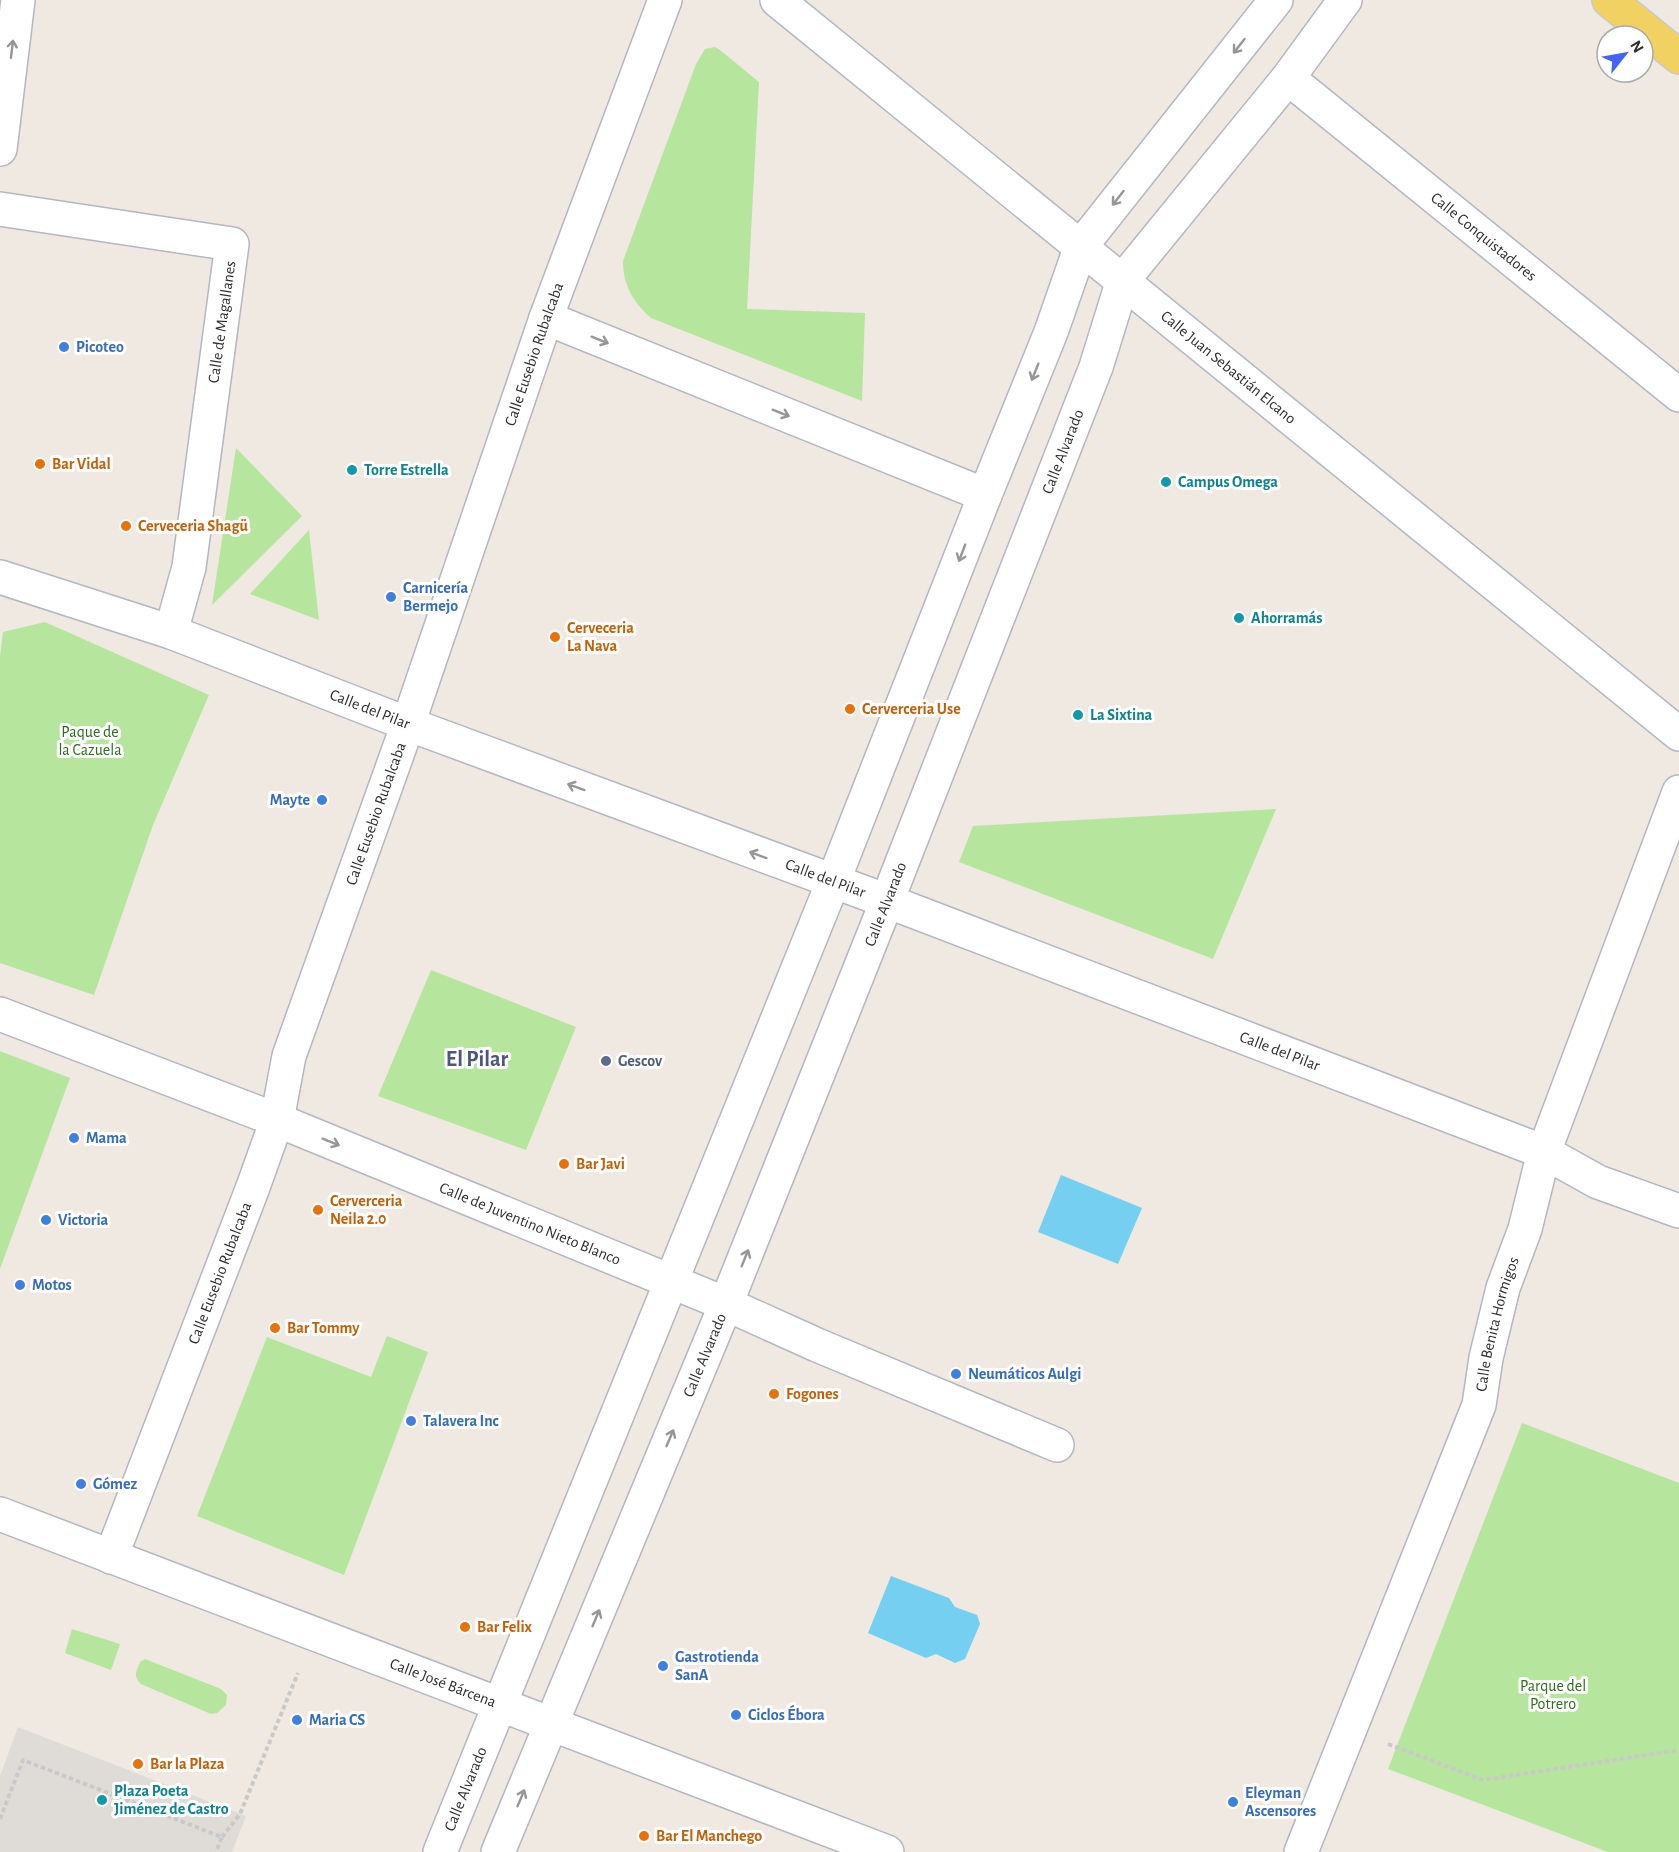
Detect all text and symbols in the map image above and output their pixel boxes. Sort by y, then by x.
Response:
north arrow [1595,24,1655,84]
one-way arrow [1233,38,1246,54]
text: N [1627,38,1647,56]
one-way arrow [7,39,18,59]
street label: Calle Conquistadores [1428,189,1540,284]
one-way arrow [1112,190,1125,206]
street label: Calle de Magallanes [205,260,239,384]
street label: Calle Eusebio Rubalcaba [502,280,567,428]
street label: Calle Juan Sebastián Elcano [1158,308,1299,427]
one-way arrow [591,335,609,346]
place label: Picoteo [76,339,124,355]
marker: Picoteo [57,340,71,354]
one-way arrow [1029,363,1040,381]
street label: Calle Alvarado [1039,407,1087,496]
one-way arrow [772,408,790,419]
place label: Bar Vidal [52,456,111,472]
marker: Bar Vidal [33,457,47,471]
place label: Torre Estrella [364,462,449,478]
marker: Torre Estrella [345,463,359,477]
place label: Campus Omega [1178,474,1278,490]
marker: Campus Omega [1159,475,1173,489]
place label: Cerveceria Shagü [138,518,248,534]
marker: Cerveceria Shagü [119,519,133,533]
one-way arrow [956,543,967,562]
place label: Carnicería Bermejo [403,580,469,615]
marker: Carnicería Bermejo [384,590,398,604]
place label: Ahorramás [1251,610,1322,626]
marker: Ahorramás [1232,611,1246,625]
place label: Cerveceria La Nava [567,620,634,654]
marker: Cerveceria La Nava [548,630,562,644]
street label: Calle del Pilar [328,686,413,732]
place label: Cerverceria Use [862,701,961,717]
marker: Cerverceria Use [843,702,857,716]
place label: La Sixtina [1090,707,1153,723]
marker: La Sixtina [1071,708,1085,722]
park label: Paque de la Cazuela [58,724,122,758]
street label: Calle Eusebio Rubalcaba [343,740,409,887]
one-way arrow [567,780,585,791]
place label: Mayte [270,792,310,809]
marker: Mayte [315,793,329,807]
one-way arrow [750,848,768,859]
street label: Calle del Pilar [783,856,869,901]
street label: Calle Alvarado [862,860,909,949]
street label: Calle del Pilar [1237,1029,1323,1074]
district label: El Pilar [446,1048,508,1070]
place label: Gescov [618,1053,663,1069]
marker: Gescov [599,1054,613,1068]
place label: Mama [86,1130,127,1146]
marker: Mama [67,1131,81,1145]
one-way arrow [322,1137,340,1148]
place label: Bar Javi [576,1156,625,1172]
marker: Bar Javi [557,1157,571,1171]
street label: Calle de Juventino Nieto Blanco [437,1179,623,1268]
place label: Cerverceria Neila 2.0 [330,1193,403,1227]
street label: Calle Eusebio Rubalcaba [185,1200,254,1346]
marker: Cerverceria Neila 2.0 [311,1203,325,1217]
place label: Victoria [58,1212,109,1228]
marker: Victoria [39,1213,53,1227]
one-way arrow [740,1249,751,1267]
street label: Calle Benita Hormigos [1473,1255,1522,1393]
place label: Motos [32,1277,72,1293]
marker: Motos [13,1278,27,1292]
street label: Calle Alvarado [680,1311,729,1400]
place label: Bar Tommy [287,1320,360,1337]
marker: Bar Tommy [268,1321,282,1335]
place label: Neumáticos Aulgi [968,1366,1081,1382]
marker: Neumáticos Aulgi [949,1367,963,1381]
place label: Fogones [786,1386,839,1402]
marker: Fogones [767,1387,781,1401]
place label: Talavera Inc [423,1413,499,1429]
marker: Talavera Inc [404,1414,418,1428]
one-way arrow [665,1429,676,1448]
place label: Gómez [93,1476,138,1492]
marker: Gómez [74,1477,88,1491]
one-way arrow [591,1609,602,1628]
place label: Bar Felix [477,1619,533,1635]
marker: Bar Felix [458,1620,472,1634]
place label: Gastrotienda SanA [675,1649,759,1683]
street label: Calle José Bárcena [388,1655,498,1710]
marker: Gastrotienda SanA [656,1659,670,1673]
park label: Parque del Potrero [1520,1678,1586,1712]
place label: Ciclos Ébora [748,1704,825,1723]
marker: Ciclos Ébora [729,1708,743,1722]
place label: Maria CS [309,1712,365,1728]
marker: Maria CS [290,1713,304,1727]
street label: Calle Alvarado [441,1745,490,1833]
place label: Bar la Plaza [150,1756,225,1772]
marker: Bar la Plaza [131,1757,145,1771]
place label: Plaza Poeta Jiménez de Castro [114,1783,229,1817]
place label: Eleyman Ascensores [1245,1785,1316,1819]
one-way arrow [516,1789,527,1808]
marker: Plaza Poeta Jiménez de Castro [95,1793,109,1807]
marker: Eleyman Ascensores [1226,1795,1240,1809]
place label: Bar El Manchego [656,1828,762,1844]
marker: Bar El Manchego [637,1829,651,1843]

